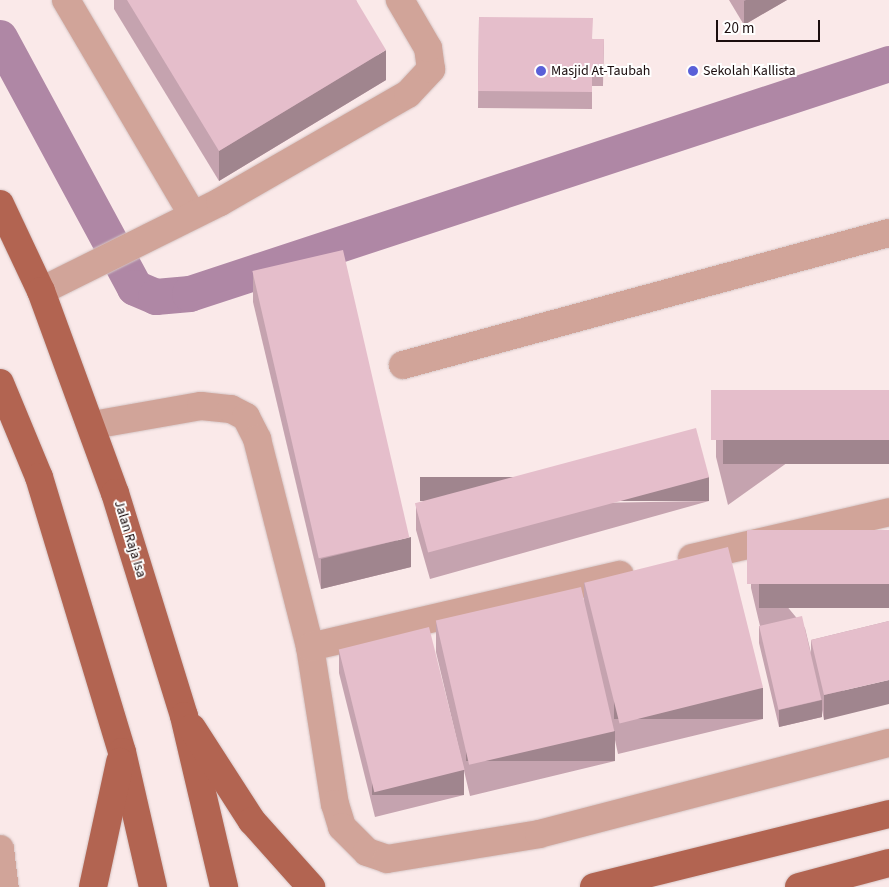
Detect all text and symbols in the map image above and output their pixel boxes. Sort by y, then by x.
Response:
scale bar [719,10,823,42]
text: 20 m [724,18,754,39]
place label: Masjid At-Taubah [551,63,650,79]
place label: Sekolah Kallista [703,63,796,79]
marker: Masjid At-Taubah [535,65,547,77]
marker: Sekolah Kallista [687,65,699,77]
street label: Jalan Raja Isa [110,498,150,580]

